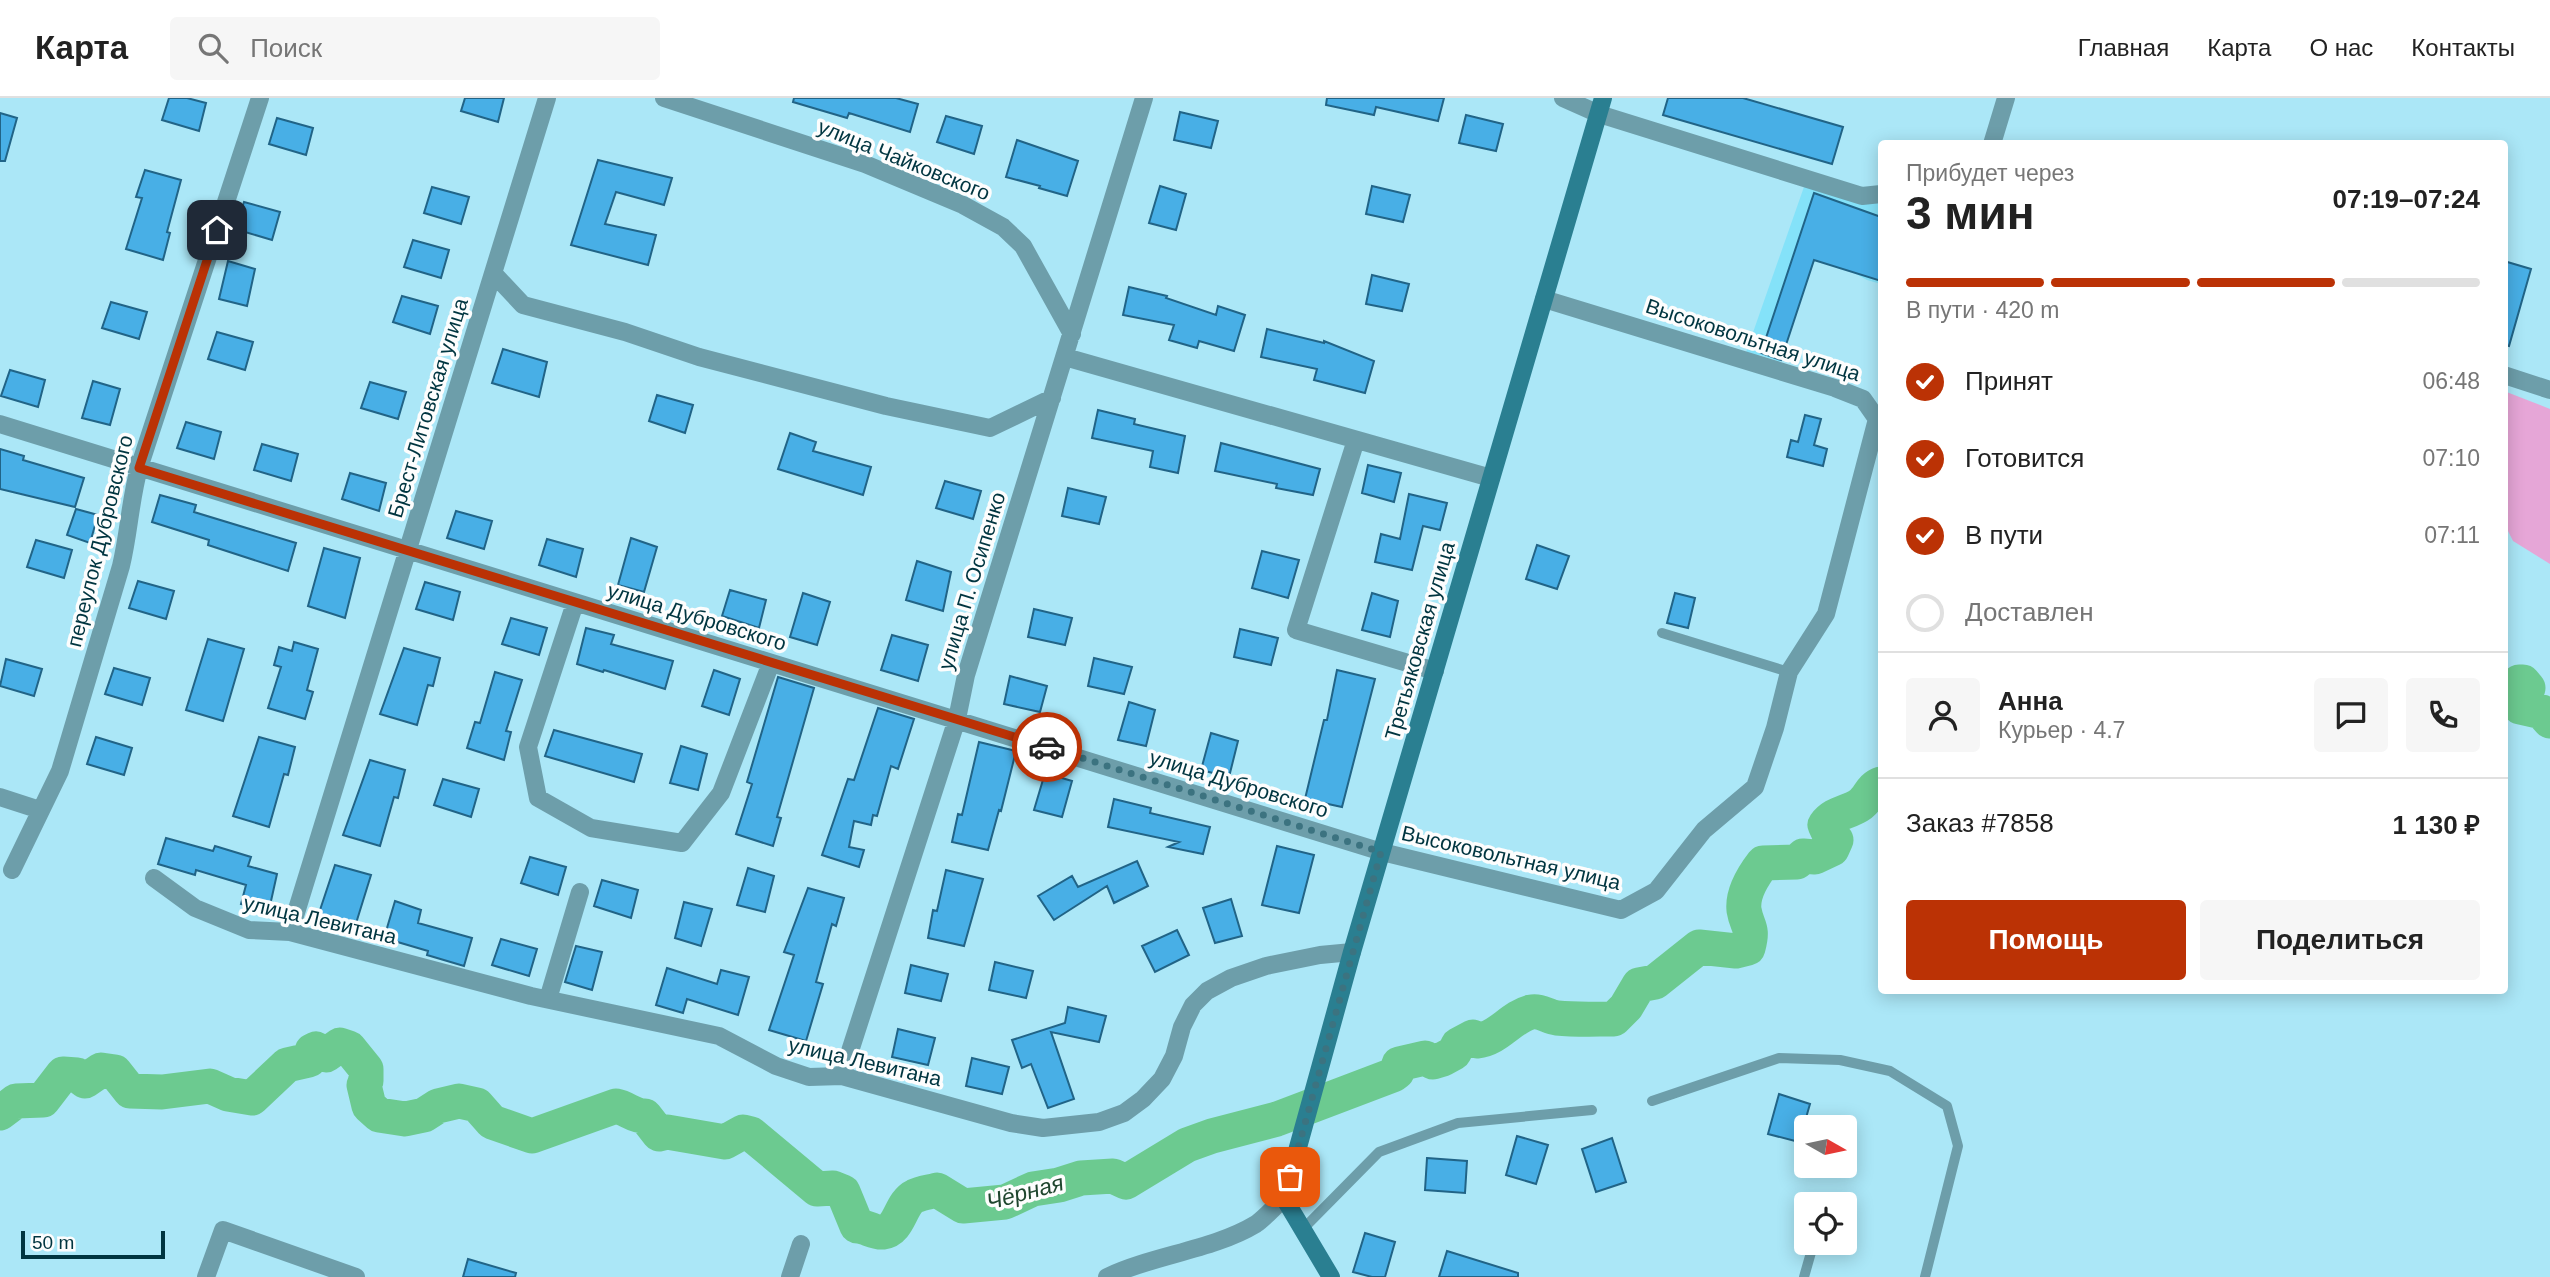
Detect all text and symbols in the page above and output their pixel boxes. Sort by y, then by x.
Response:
search box [170,17,660,80]
text: Карта [35,29,128,66]
icon: search [194,29,232,67]
text: Поиск [250,33,322,63]
text: Главная [2078,34,2169,61]
text: Карта [2207,34,2271,61]
text: О нас [2309,34,2373,61]
text: Контакты [2411,34,2515,61]
street label: улица Чайковского [815,115,994,205]
text: Прибудет через [1906,160,2074,186]
text: 07:19–07:24 [2333,184,2480,214]
text: 3 мин [1906,187,2034,239]
pin [187,200,247,260]
icon: home [198,211,236,249]
street label: Высоковольтная улица [1643,294,1864,385]
street label: Брест-Литовская улица [383,295,472,520]
text: В пути · 420 m [1906,297,2059,323]
icon: check [1906,363,1944,401]
text: Принят [1965,366,2053,396]
text: 06:48 [2422,368,2480,394]
street label: переулок Дубровского [62,433,137,649]
icon: check [1906,440,1944,478]
text: Готовится [1965,443,2084,473]
text: 07:10 [2422,445,2480,471]
street label: улица П. Осипенко [934,489,1010,673]
icon: check [1906,517,1944,555]
text: В пути [1965,520,2043,550]
text: 07:11 [2424,522,2480,548]
street label: Третьяковская улица [1380,539,1459,743]
street label: улица Дубровского [605,578,789,655]
text: Доставлен [1965,597,2094,627]
button: person [1906,678,1980,752]
button: chat [2314,678,2388,752]
button: phone [2406,678,2480,752]
text: Анна [1998,686,2063,716]
courier [1012,712,1082,782]
text: Курьер · 4.7 [1998,717,2125,743]
icon: car [1028,728,1066,766]
street label: улица Дубровского [1147,745,1331,822]
text: Заказ #7858 [1906,808,2054,838]
text: 1 130 ₽ [2393,810,2480,840]
street label: Высоковольтная улица [1399,821,1623,894]
street label: улица Левитана [241,891,399,948]
button: Помощь [1906,900,2186,980]
button: Поделиться [2200,900,2480,980]
street label: улица Левитана [786,1033,944,1090]
north arrow [1794,1115,1857,1178]
map controls [1794,1115,1857,1255]
pin [1260,1147,1320,1207]
icon: bag [1271,1158,1309,1196]
water label: Чёрная [984,1169,1066,1215]
button: locate [1794,1192,1857,1255]
scale bar [21,1228,164,1260]
text: 50 m [32,1232,74,1253]

